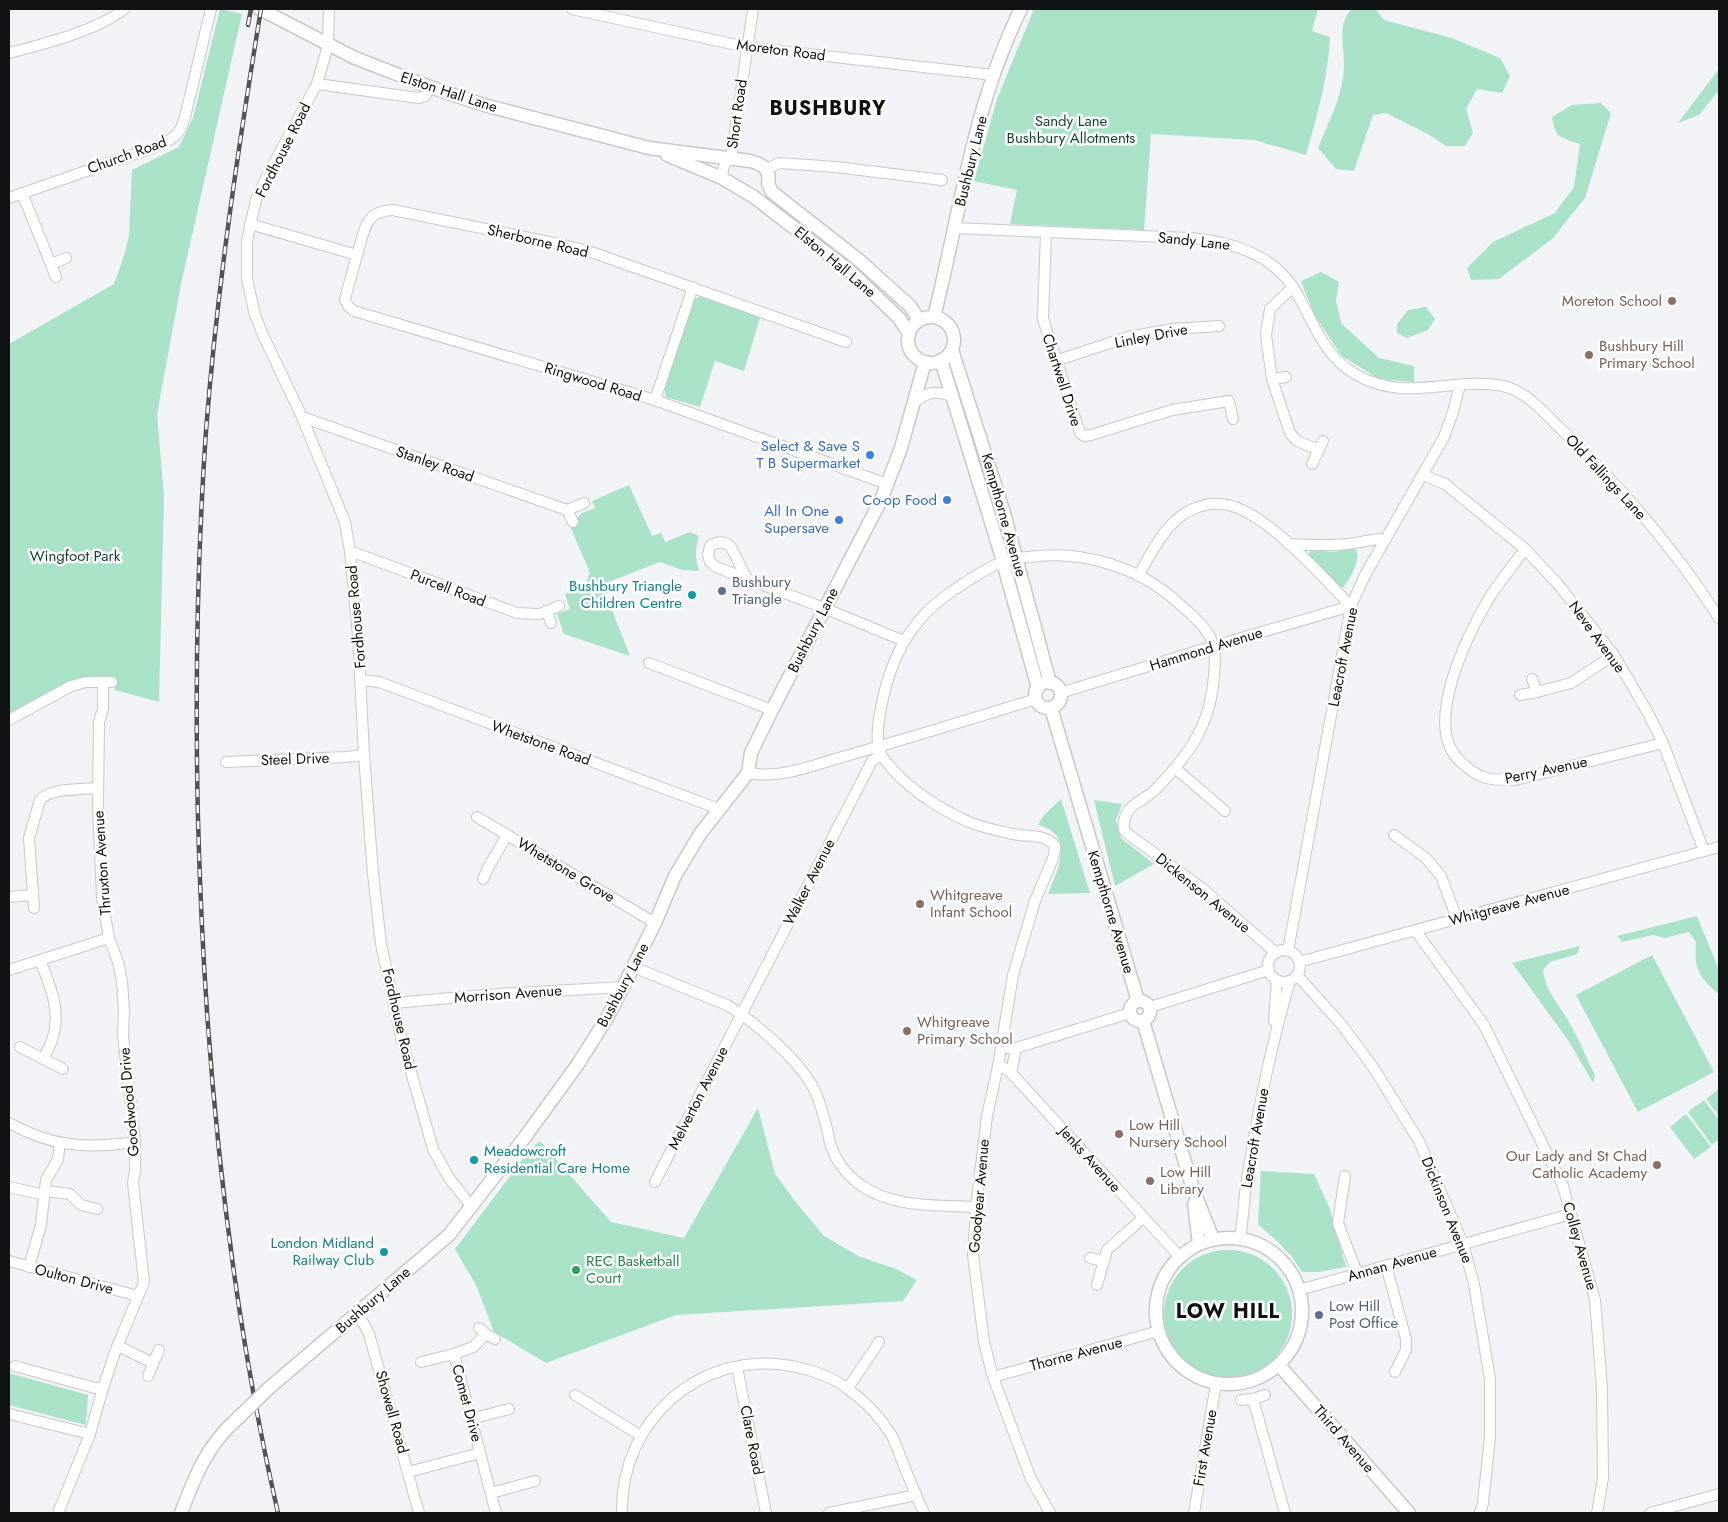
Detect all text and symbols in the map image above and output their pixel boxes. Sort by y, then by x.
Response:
street label: Moreton Road [735,34,827,66]
street label: Elston Hall Lane [398,66,501,118]
street label: Short Road [721,78,753,150]
district label: BUSHBURY [770,94,886,123]
street label: Fordhouse Road [250,99,316,201]
park label: Sandy Lane Bushbury Allotments [1007,110,1135,149]
street label: Bushbury Lane [949,113,993,209]
street label: Church Road [84,130,170,180]
street label: Sherborne Road [485,219,591,263]
street label: Elston Hall Lane [789,221,881,303]
street label: Sandy Lane [1157,226,1231,256]
place label: Moreton School [1562,290,1662,312]
marker: Moreton School [1666,295,1678,307]
street label: Linley Drive [1113,318,1190,354]
street label: Chartwell Drive [1037,331,1087,430]
place label: Bushbury Hill Primary School [1599,335,1695,374]
marker: Bushbury Hill Primary School [1583,349,1595,361]
street label: Ringwood Road [542,357,644,407]
street label: Old Fallings Lane [1560,429,1652,525]
place label: Select & Save S T B Supermarket [756,435,860,474]
street label: Stanley Road [393,440,477,488]
marker: Select & Save S T B Supermarket [864,449,876,461]
street label: Kempthorne Avenue [976,451,1032,580]
place label: Co-op Food [862,489,937,511]
marker: Co-op Food [941,494,953,506]
place label: All In One Supersave [764,500,829,539]
marker: All In One Supersave [833,514,845,526]
park label: Wingfoot Park [30,545,121,567]
street label: Fordhouse Road [341,564,371,670]
street label: Purcell Road [407,564,489,612]
place label: Bushbury Triangle [732,571,791,610]
place label: Bushbury Triangle Children Centre [569,575,682,614]
street label: Bushbury Lane [782,583,844,676]
marker: Bushbury Triangle [716,585,728,597]
marker: Bushbury Triangle Children Centre [686,589,698,601]
street label: Neve Avenue [1563,596,1631,678]
street label: Leacroft Avenue [1323,605,1363,709]
street label: Hammond Avenue [1147,621,1266,677]
street label: Whetstone Road [488,715,594,771]
street label: Steel Drive [260,747,330,771]
street label: Perry Avenue [1503,750,1590,789]
street label: Thruxton Avenue [87,810,117,916]
street label: Whetstone Grove [513,832,619,908]
street label: Walker Avenue [778,835,840,929]
street label: Kempthorne Avenue [1082,848,1140,977]
street label: Dickenson Avenue [1151,848,1255,938]
street label: Whitgreave Avenue [1446,878,1572,932]
place label: Whitgreave Infant School [930,884,1012,923]
marker: Whitgreave Infant School [914,898,926,910]
street label: Bushbury Lane [591,939,655,1031]
street label: Fordhouse Road [377,966,421,1072]
street label: Morrison Avenue [453,979,563,1009]
place label: Whitgreave Primary School [917,1011,1013,1050]
marker: Whitgreave Primary School [901,1025,913,1037]
street label: Melverton Avenue [662,1042,734,1154]
street label: Goodwood Drive [113,1046,145,1157]
street label: Leacroft Avenue [1235,1086,1275,1190]
place label: Low Hill Nursery School [1129,1114,1227,1153]
street label: Jenks Avenue [1053,1119,1126,1197]
marker: Low Hill Nursery School [1113,1128,1125,1140]
street label: Goodyear Avenue [963,1138,995,1254]
place label: Meadowcroft Residential Care Home [484,1140,630,1179]
place label: Our Lady and St Chad Catholic Academy [1506,1145,1647,1184]
marker: Meadowcroft Residential Care Home [468,1154,480,1166]
street label: Dickinson Avenue [1416,1154,1478,1267]
marker: Our Lady and St Chad Catholic Academy [1651,1159,1663,1171]
place label: Low Hill Library [1160,1161,1211,1200]
marker: Low Hill Library [1144,1175,1156,1187]
street label: Colley Avenue [1557,1199,1603,1293]
place label: London Midland Railway Club [270,1232,374,1271]
street label: Annan Avenue [1345,1241,1439,1287]
marker: London Midland Railway Club [378,1246,390,1258]
place label: REC Basketball Court [586,1250,679,1289]
street label: Oulton Drive [32,1258,116,1300]
street label: Bushbury Lane [331,1261,415,1339]
marker: REC Basketball Court [570,1264,582,1276]
place label: Low Hill Post Office [1329,1295,1399,1334]
district label: LOW HILL [1176,1297,1280,1326]
marker: Low Hill Post Office [1313,1309,1325,1321]
street label: Thorne Avenue [1027,1331,1125,1377]
street label: Comet Drive [446,1362,488,1444]
street label: Showell Road [370,1368,414,1456]
street label: Third Avenue [1308,1400,1380,1478]
street label: Clare Road [734,1403,770,1477]
street label: First Avenue [1187,1408,1223,1488]

